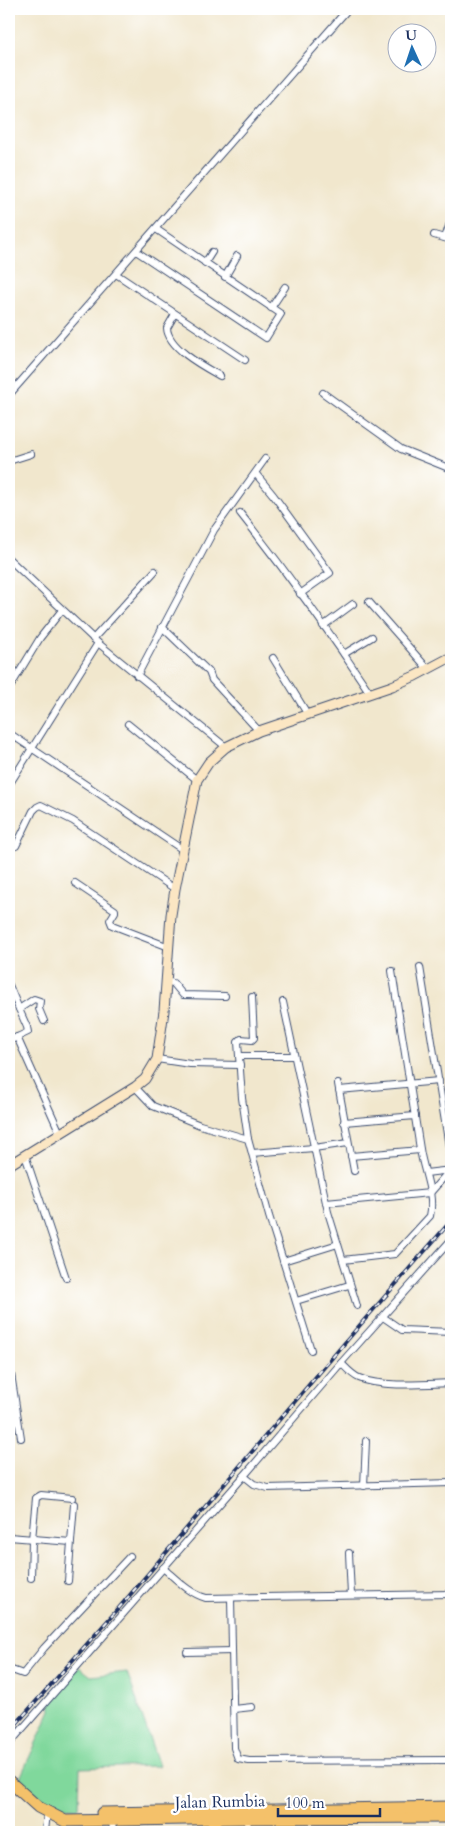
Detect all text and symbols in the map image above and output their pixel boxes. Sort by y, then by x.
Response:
north arrow [388,22,438,72]
text: U [405,26,418,45]
scale bar [278,1786,380,1818]
street label: Jalan Rumbia [173,1790,265,1814]
text: 100 m [285,1793,325,1813]

